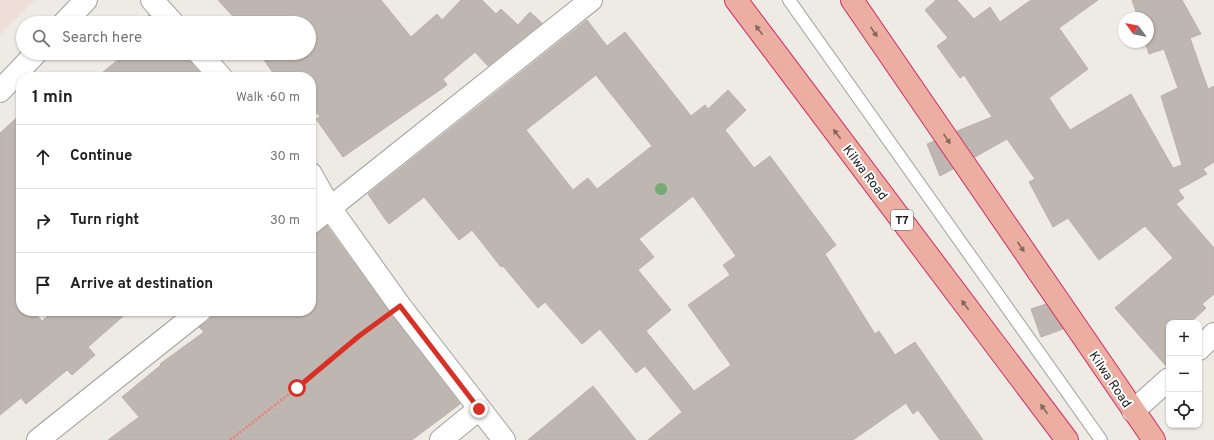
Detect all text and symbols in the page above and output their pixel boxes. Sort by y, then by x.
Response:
north arrow [1118,12,1154,48]
search box [16,16,316,60]
one-way arrow [755,24,763,35]
icon: search [30,27,52,49]
one-way arrow [870,27,878,37]
text: Search here [62,29,142,48]
text: 1 min [32,87,73,109]
text: Walk · 60 m [236,90,300,106]
one-way arrow [833,128,841,139]
one-way arrow [943,134,951,145]
street label: Kilwa Road [839,143,890,204]
icon: ahead [32,146,54,168]
text: Continue [70,147,132,166]
text: 30 m [270,149,300,165]
icon: right [32,210,54,232]
road number: T7 [891,210,913,230]
text: Turn right [70,211,139,230]
text: 30 m [270,213,300,229]
one-way arrow [1017,241,1024,253]
icon: arrive [32,274,54,296]
text: Arrive at destination [70,275,213,294]
one-way arrow [961,299,970,310]
map controls [1166,320,1202,428]
button: + [1166,320,1202,356]
street label: Kilwa Road [1085,349,1134,411]
button: − [1166,356,1202,392]
route start [288,379,306,397]
button: locate [1166,392,1202,428]
route end [470,400,488,418]
one-way arrow [1039,403,1048,414]

